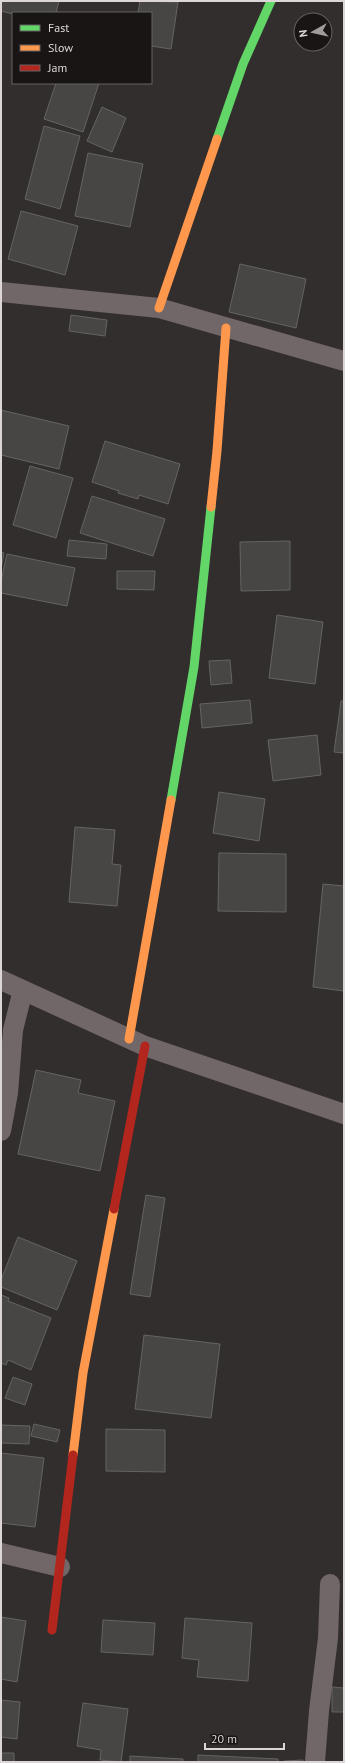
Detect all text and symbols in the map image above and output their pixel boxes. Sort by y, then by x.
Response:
legend [12,12,152,84]
north arrow [293,12,333,52]
text: Fast [48,20,69,35]
text: N [296,29,311,38]
text: Slow [48,40,73,55]
text: Jam [47,60,67,75]
scale bar [205,1725,284,1751]
text: 20 m [211,1731,237,1746]

